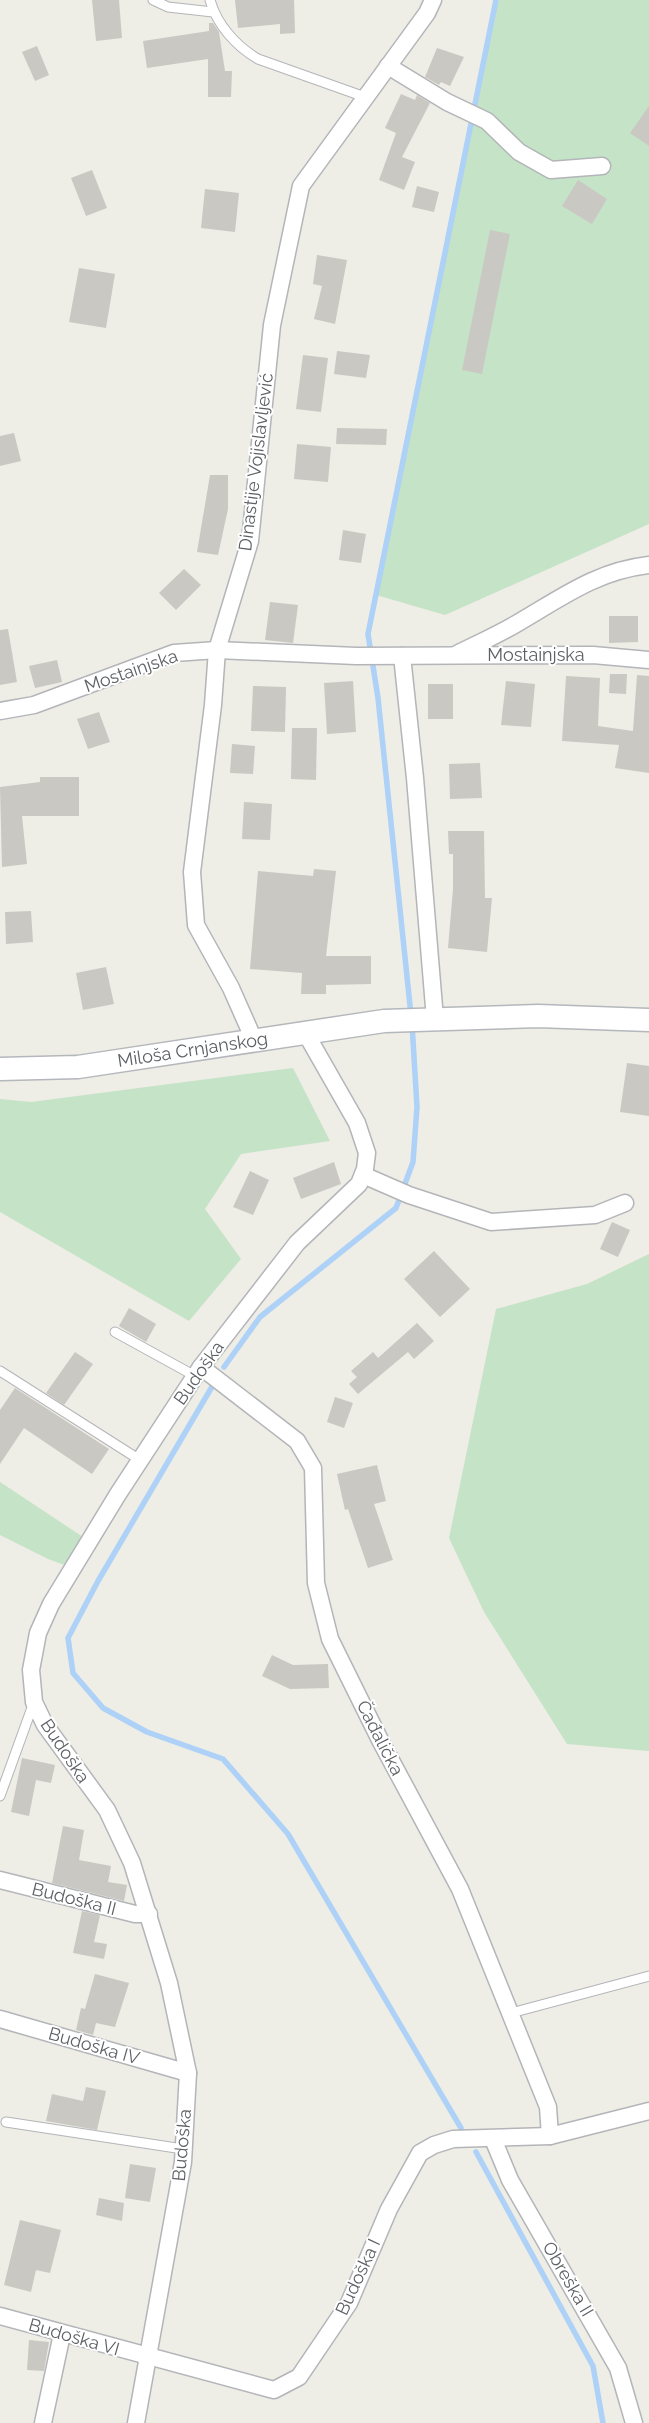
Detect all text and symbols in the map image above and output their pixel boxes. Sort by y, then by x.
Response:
street label: Dinastije Vojislavljević [234,372,277,552]
street label: Mostainjska [487,644,585,665]
street label: Mostainjska [81,645,180,696]
street label: Miloša Crnjanskog [116,1028,269,1071]
street label: Budoška [169,1337,228,1408]
street label: Čađalička [353,1696,409,1779]
street label: Budoška [36,1715,94,1787]
street label: Budoška II [30,1878,118,1919]
street label: Budoška IV [46,2022,142,2069]
street label: Budoška [168,2108,195,2182]
street label: Budoška I [331,2235,384,2318]
street label: Obreška II [539,2238,598,2320]
street label: Budoška VI [26,2314,122,2359]

